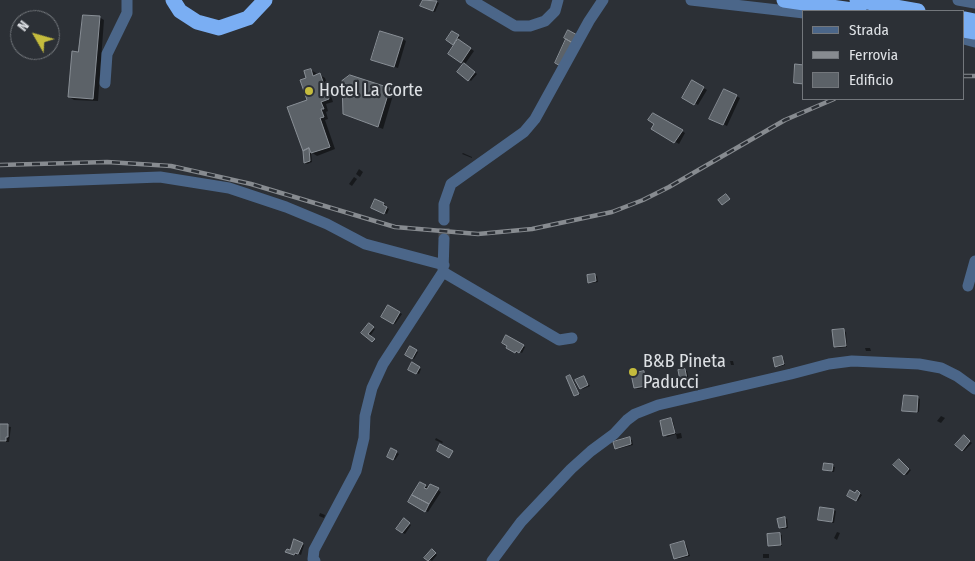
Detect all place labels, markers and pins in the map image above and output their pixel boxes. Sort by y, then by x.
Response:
place label: Hotel La Corte [319,80,423,102]
marker: Hotel La Corte [303,85,315,97]
place label: B&B Pineta Paducci [643,351,726,394]
marker: B&B Pineta Paducci [627,366,639,378]

